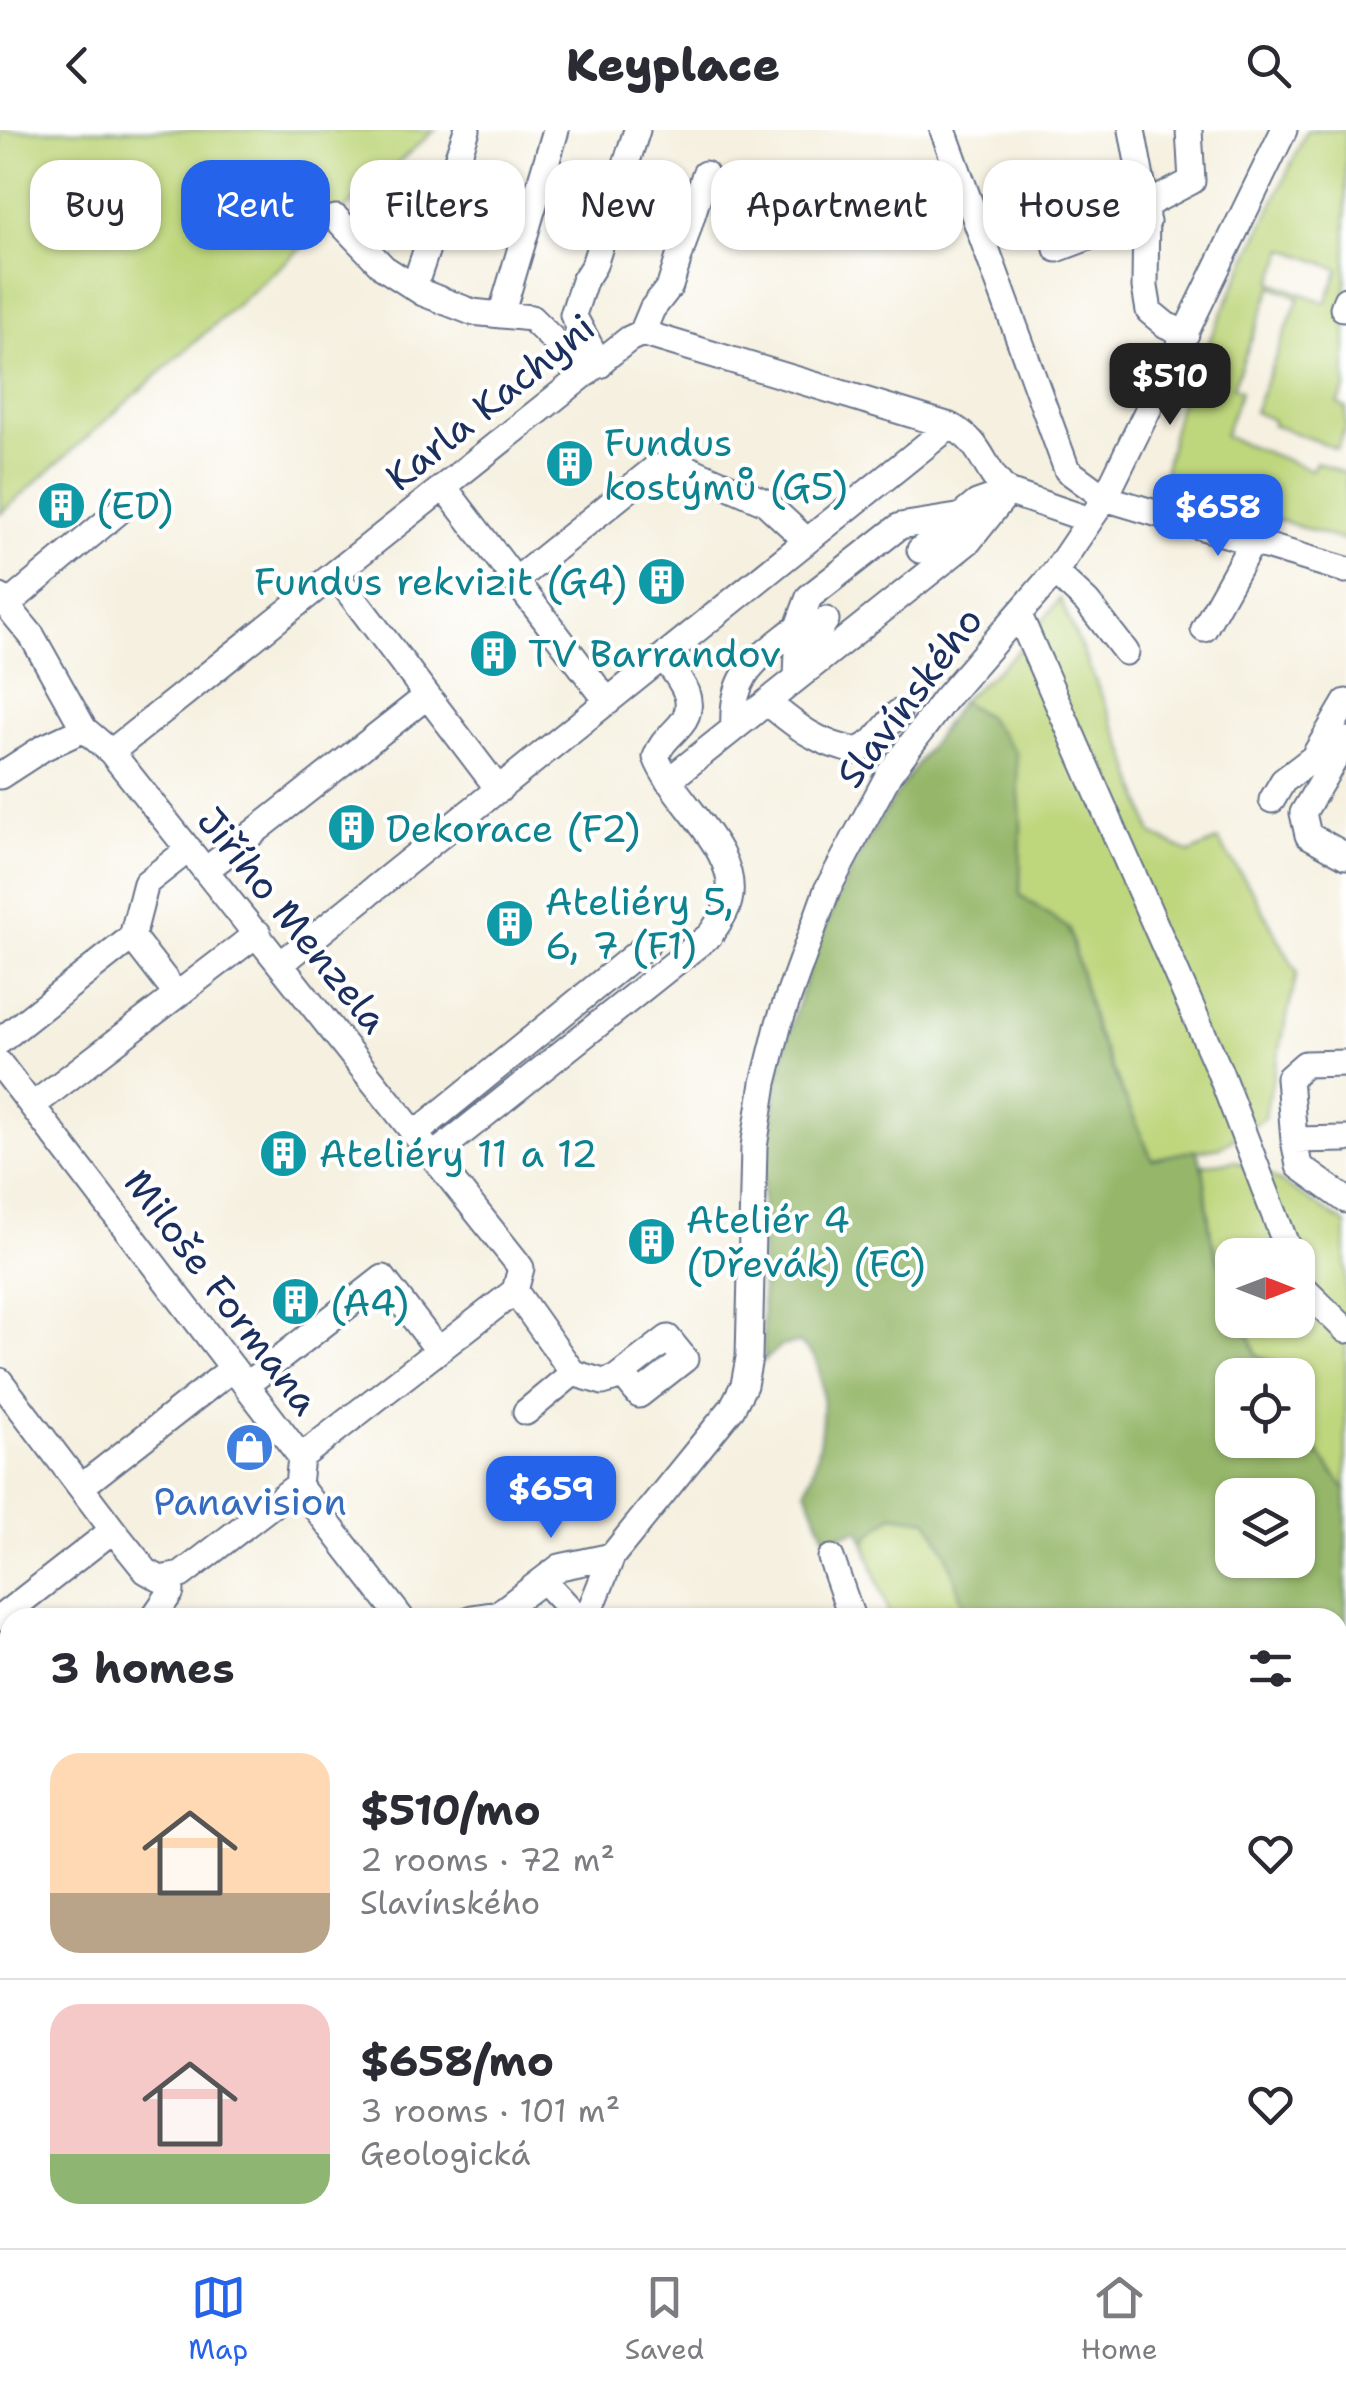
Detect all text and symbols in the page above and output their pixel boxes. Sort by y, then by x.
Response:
text: Keyplace [566,35,780,95]
icon: back [50,38,105,93]
icon: search [1241,38,1296,93]
chip: Buy [30,160,161,250]
chip: Rent [181,160,330,250]
chip: Filters [350,160,525,250]
chip: New [545,160,691,250]
chip: Apartment [711,160,963,250]
chip: House [983,160,1156,250]
street label: Karla Kachyni [375,302,605,502]
pin: $510 [1111,343,1229,428]
text: $510 [1132,354,1208,397]
place label: Fundus kostýmů (G5) [604,417,848,512]
building icon: Fundus kostýmů (G5) [543,438,595,490]
pin: $658 [1159,474,1277,559]
building icon: (ED) [35,479,87,531]
place label: (ED) [96,480,173,531]
text: $658 [1175,485,1261,528]
building icon: Fundus rekvizit (G4) [636,555,688,607]
place label: Fundus rekvizit (G4) [254,556,627,607]
street label: Slavínského [824,596,994,798]
building icon: TV Barrandov [467,627,519,679]
place label: TV Barrandov [528,628,781,679]
street label: Jiřího Menzela [186,796,400,1044]
building icon: Dekorace (F2) [325,802,377,854]
place label: Dekorace (F2) [386,803,640,854]
place label: Ateliéry 5, 6, 7 (F1) [545,876,734,971]
building icon: Ateliéry 5, 6, 7 (F1) [484,897,536,949]
building icon: Ateliéry 11 a 12 [258,1127,310,1179]
place label: Ateliéry 11 a 12 [319,1128,598,1179]
street label: Miloše Formana [113,1159,331,1426]
place label: Ateliér 4 (Dřevák) (FC) [686,1194,926,1289]
building icon: Ateliér 4 (Dřevák) (FC) [625,1215,677,1267]
north arrow [1215,1238,1315,1338]
map controls [1215,1238,1315,1578]
building icon: (A4) [269,1276,321,1328]
place label: (A4) [330,1277,409,1328]
button: locate [1215,1358,1315,1458]
shop icon: Panavision [224,1421,276,1473]
pin: $659 [492,1456,610,1541]
text: $659 [508,1467,594,1510]
place label: Panavision [153,1476,347,1527]
button: layers [1215,1478,1315,1578]
text: 3 homes [50,1640,235,1696]
icon: filters [1243,1641,1298,1696]
text: $510/mo [360,1782,541,1838]
icon: home [130,1793,250,1913]
icon: heart [1243,1826,1298,1881]
text: 2 rooms · 72 m² [360,1838,615,1881]
text: Slavínského [360,1881,540,1924]
text: $658/mo [360,2033,554,2089]
icon: home [130,2044,250,2164]
icon: heart [1243,2077,1298,2132]
text: 3 rooms · 101 m² [360,2089,620,2132]
text: Geologická [360,2132,530,2175]
tab: Map [188,2270,248,2368]
tab: Saved [625,2270,704,2368]
tab: Home [1081,2270,1158,2368]

